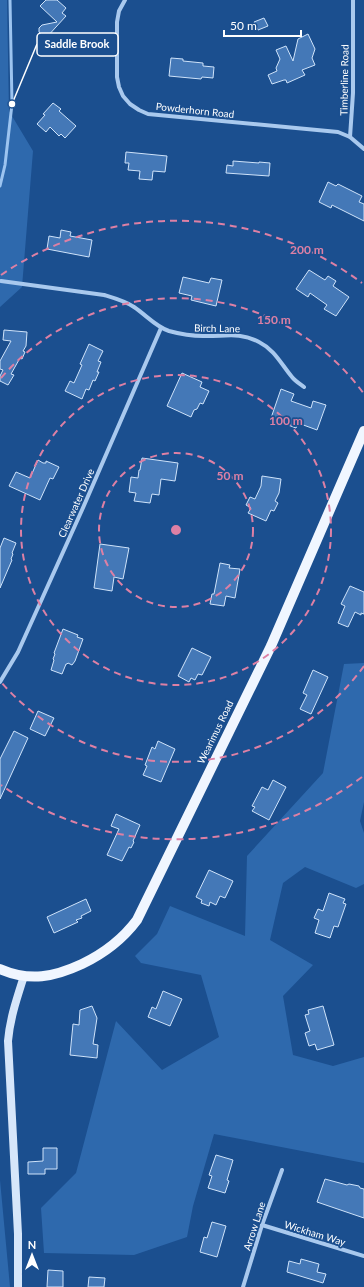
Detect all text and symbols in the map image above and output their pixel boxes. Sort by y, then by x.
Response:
scale bar [224,12,301,38]
text: 50 m [230,18,257,33]
callout: Saddle Brook [37,33,118,56]
text: Saddle Brook [45,37,110,50]
street label: Timberline Road [337,44,351,116]
street label: Powderhorn Road [155,100,235,120]
text: 200 m [290,242,324,257]
text: 150 m [257,312,291,327]
street label: Birch Lane [194,322,240,334]
text: 100 m [269,413,303,428]
street label: Clearwater Drive [55,467,97,539]
text: 50 m [217,468,243,483]
centre of rings [169,523,183,537]
street label: Wearimus Road [194,698,236,766]
street label: Arrow Lane [240,1200,268,1252]
street label: Wickham Way [283,1218,348,1248]
north arrow [12,1235,52,1275]
text: N [28,1238,36,1251]

